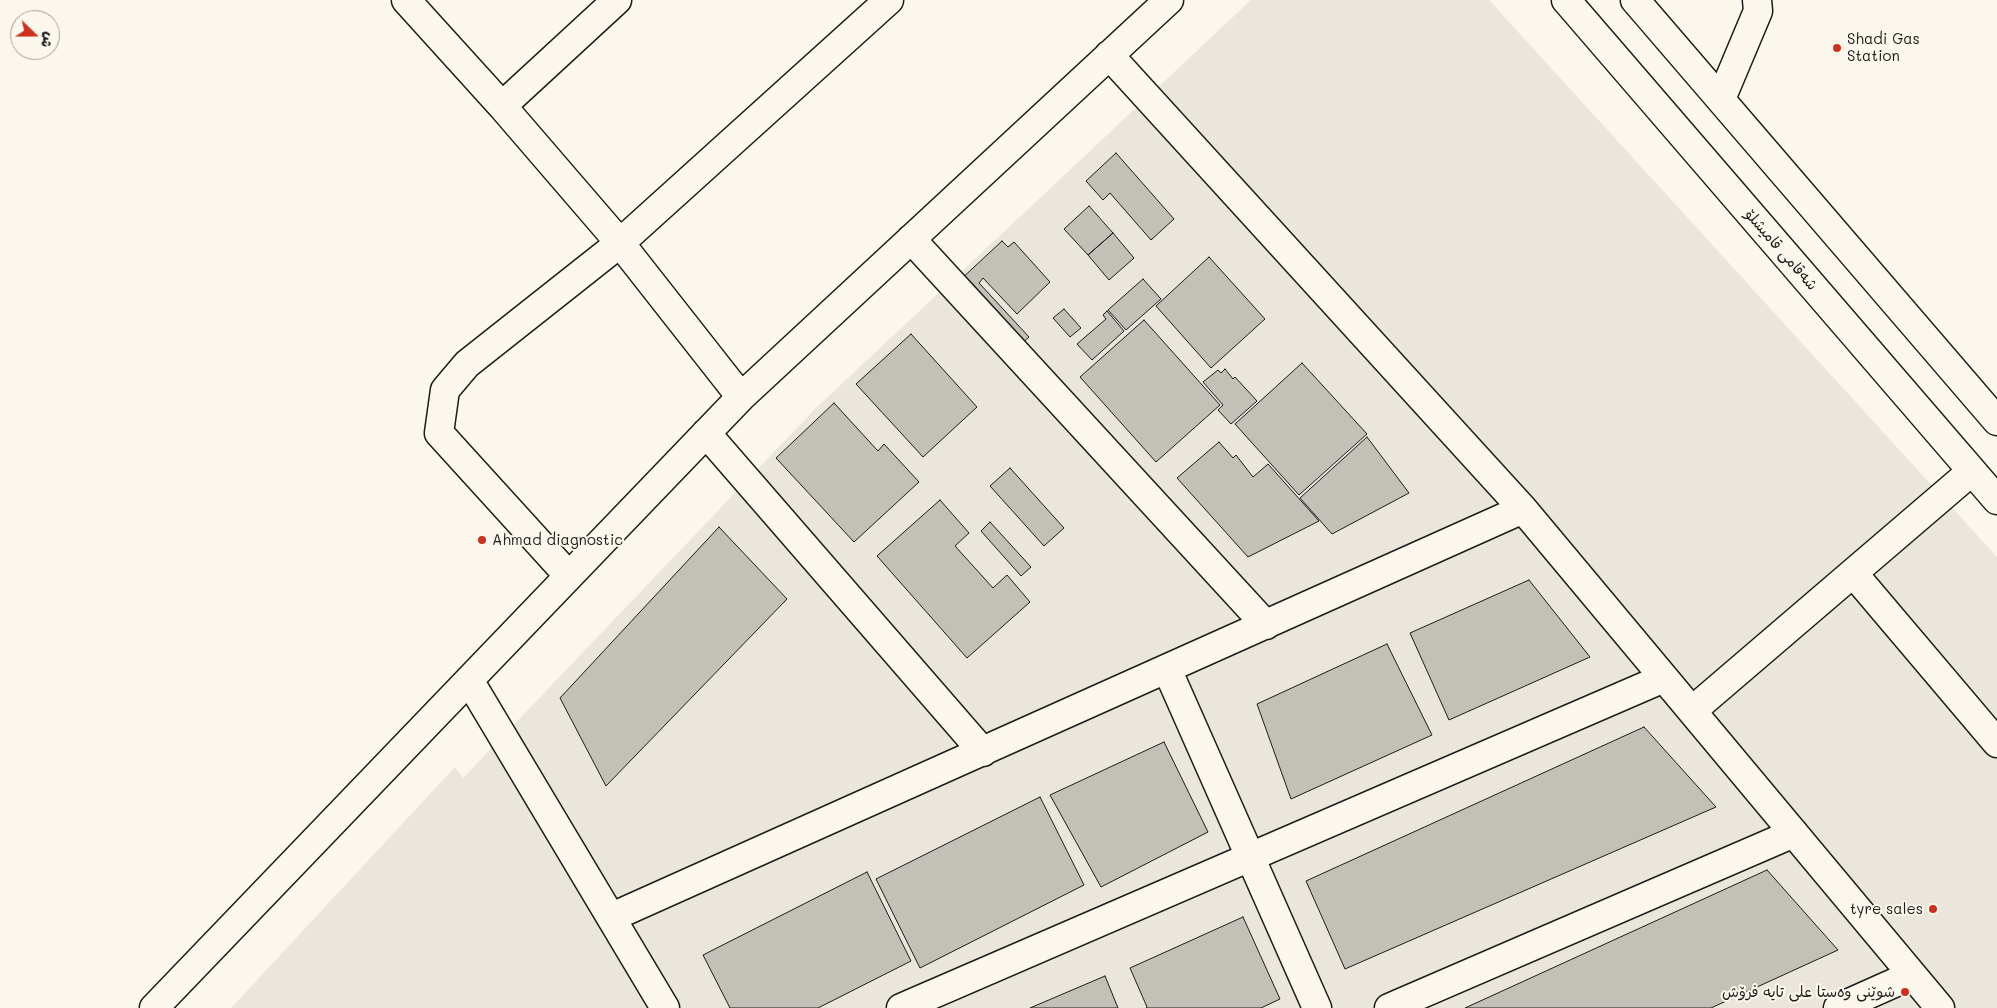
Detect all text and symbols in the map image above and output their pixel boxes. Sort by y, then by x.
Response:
north arrow [10,10,60,60]
text: ش [37,30,60,51]
place label: Shadi Gas Station [1847,30,1920,65]
marker: Shadi Gas Station [1831,42,1843,54]
street label: شەقامی قامیشلۆ [1741,206,1821,294]
place label: Ahmad diagnostic [492,531,623,549]
marker: Ahmad diagnostic [476,534,488,546]
place label: tyre sales [1850,900,1923,918]
marker: tyre sales [1927,903,1939,915]
place label: شوێنی وەستا علی تایە فرۆش [1722,983,1895,1001]
marker: شوێنی وەستا علی تایە فرۆش [1899,986,1911,998]

